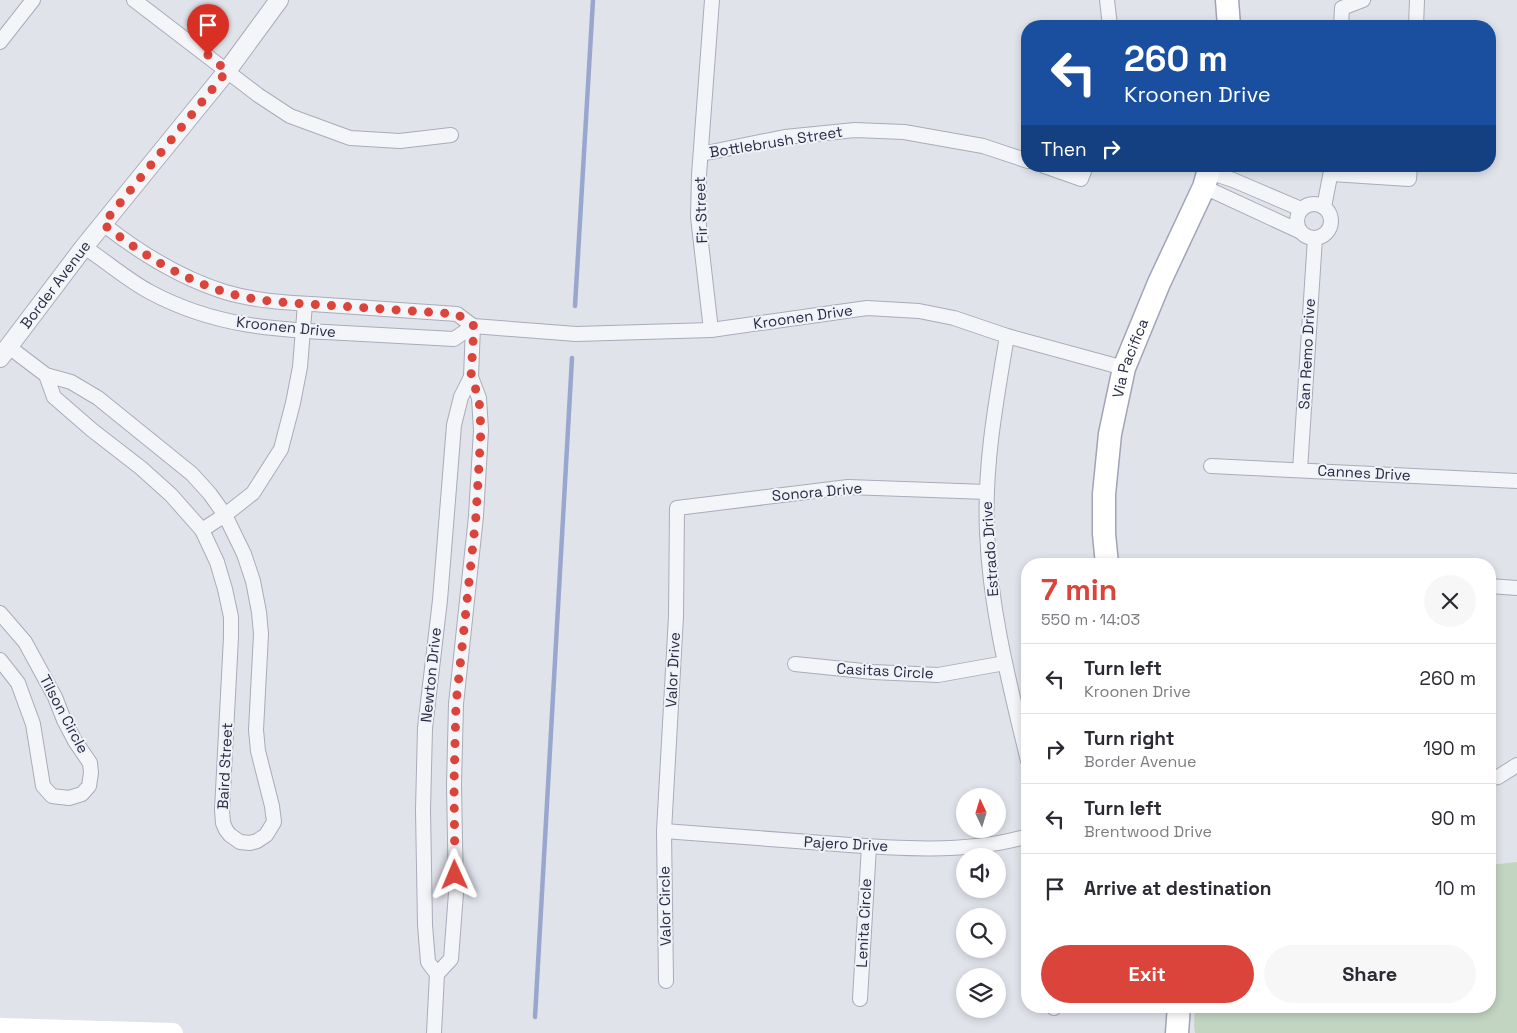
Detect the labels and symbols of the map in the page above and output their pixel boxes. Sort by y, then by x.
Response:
pin [187,4,229,55]
street label: Bottlebrush Street [708,122,844,161]
street label: Fir Street [690,176,711,244]
street label: Border Avenue [16,236,95,332]
street label: San Remo Drive [1294,298,1319,410]
street label: Kroonen Drive [752,300,854,333]
street label: Kroonen Drive [235,312,337,341]
street label: Via Pacifica [1108,315,1152,400]
street label: Cannes Drive [1317,461,1411,484]
street label: Sonora Drive [771,478,863,505]
street label: Estrado Drive [977,501,1002,597]
street label: Newton Drive [416,626,445,723]
street label: Valor Drive [661,632,684,708]
street label: Casitas Circle [836,658,934,683]
street label: Tilson Circle [36,671,93,757]
street label: Baird Street [213,722,236,810]
north arrow [956,788,1006,838]
street label: Pajero Drive [803,832,889,855]
position arrow [428,848,480,900]
street label: Valor Circle [654,866,675,946]
street label: Lenita Circle [852,878,875,968]

